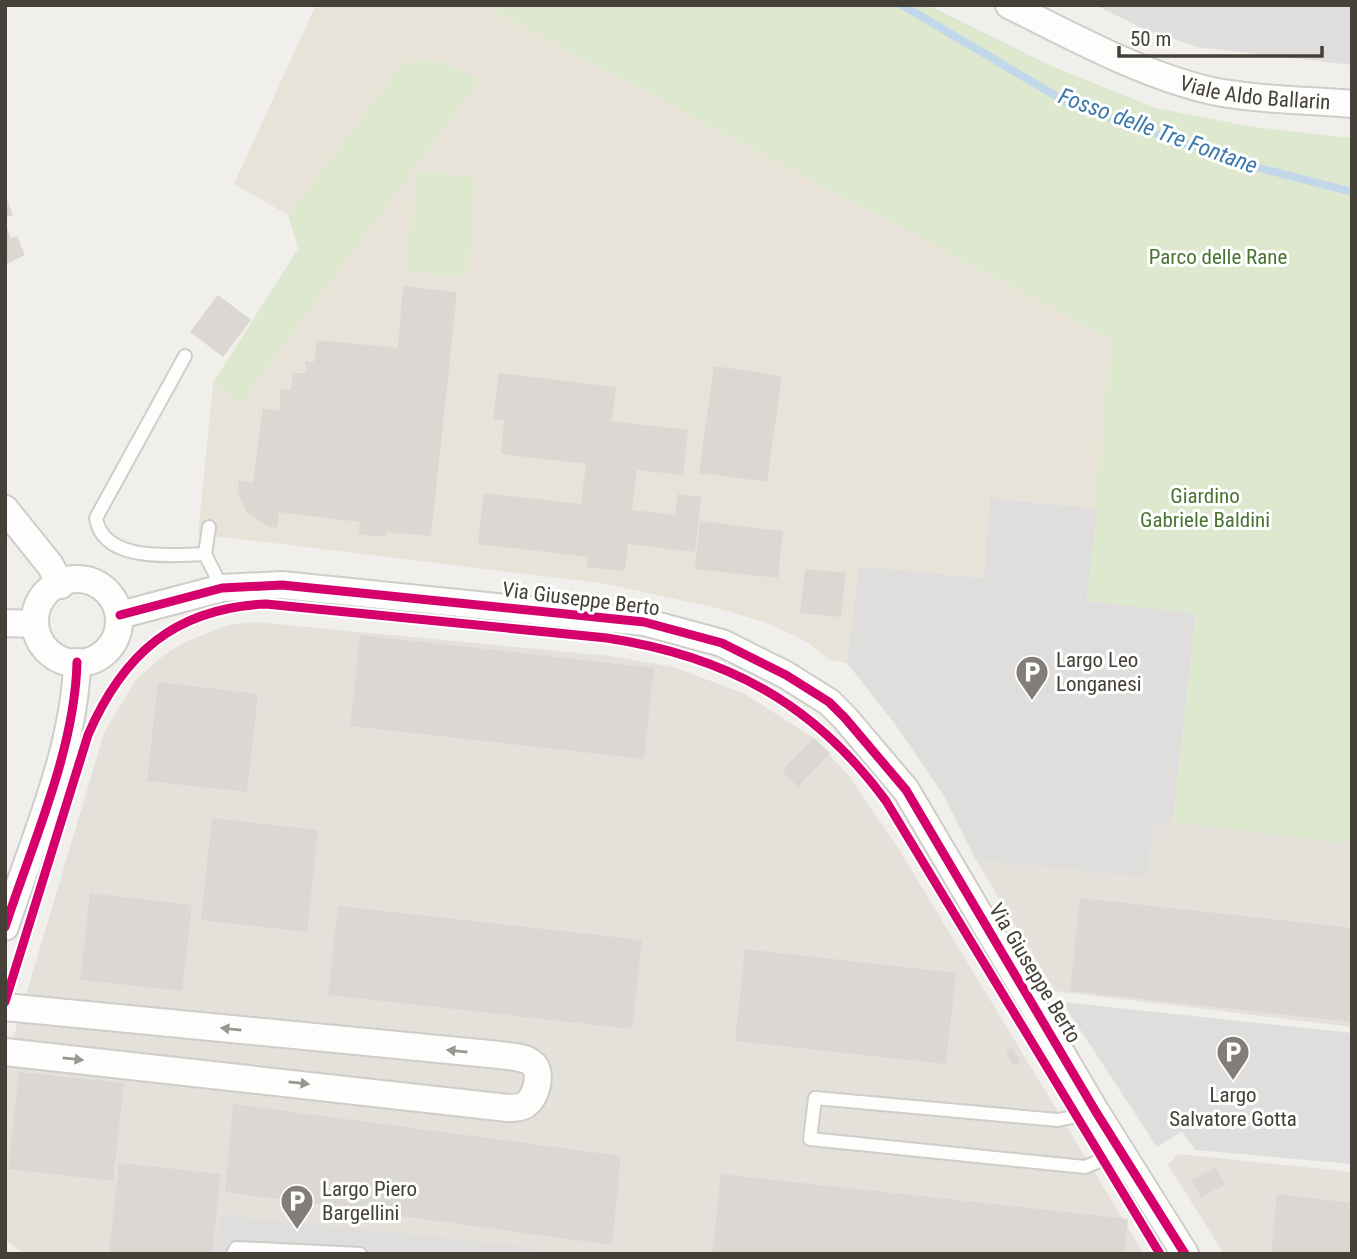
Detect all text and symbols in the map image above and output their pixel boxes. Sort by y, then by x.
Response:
scale bar [1119,14,1322,58]
text: 50 m [1130,27,1171,51]
street label: Viale Aldo Ballarin [1177,71,1331,114]
water label: Fosso delle Tre Fontane [1055,82,1261,180]
park label: Parco delle Rane [1149,245,1287,269]
park label: Giardino Gabriele Baldini [1140,484,1270,532]
street label: Via Giuseppe Berto [501,577,661,621]
place label: Largo Leo Longanesi [1056,648,1142,696]
parking icon: Largo Leo Longanesi [1013,653,1051,702]
street label: Via Giuseppe Berto [984,899,1086,1047]
one-way arrow [220,1023,242,1034]
parking icon: Largo Salvatore Gotta [1214,1033,1252,1082]
one-way arrow [446,1045,468,1056]
one-way arrow [62,1053,84,1064]
one-way arrow [289,1078,311,1089]
place label: Largo Salvatore Gotta [1169,1083,1297,1131]
place label: Largo Piero Bargellini [322,1177,417,1225]
parking icon: Largo Piero Bargellini [278,1182,316,1231]

